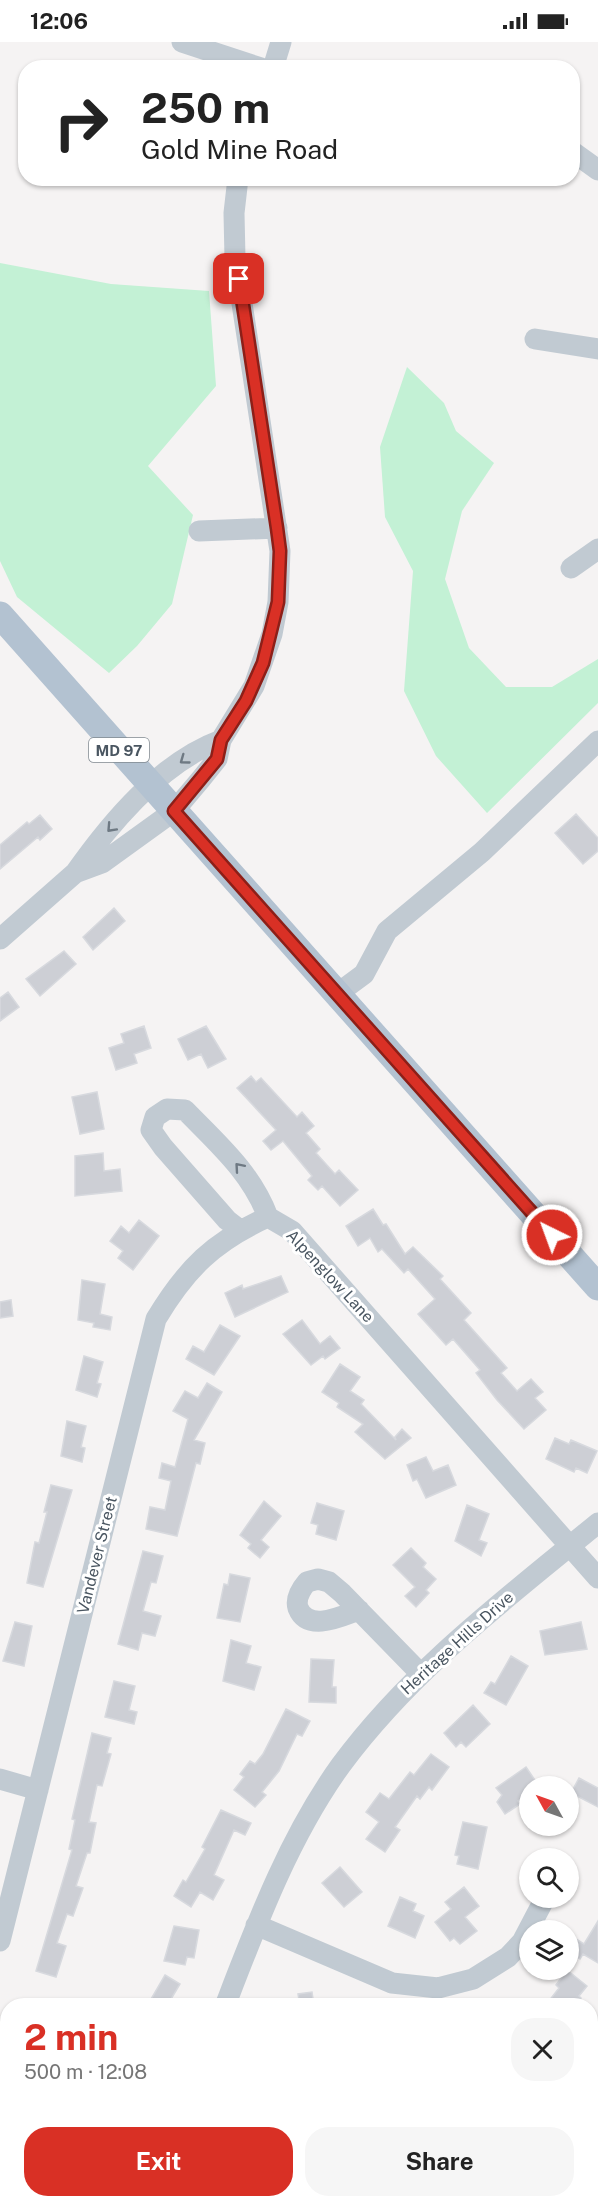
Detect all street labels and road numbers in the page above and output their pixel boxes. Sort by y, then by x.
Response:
road number: MD 97 [89,738,149,762]
street label: Alpenglow Lane [282,1226,378,1326]
street label: Vandever Street [73,1494,121,1616]
street label: Heritage Hills Drive [397,1588,517,1698]

